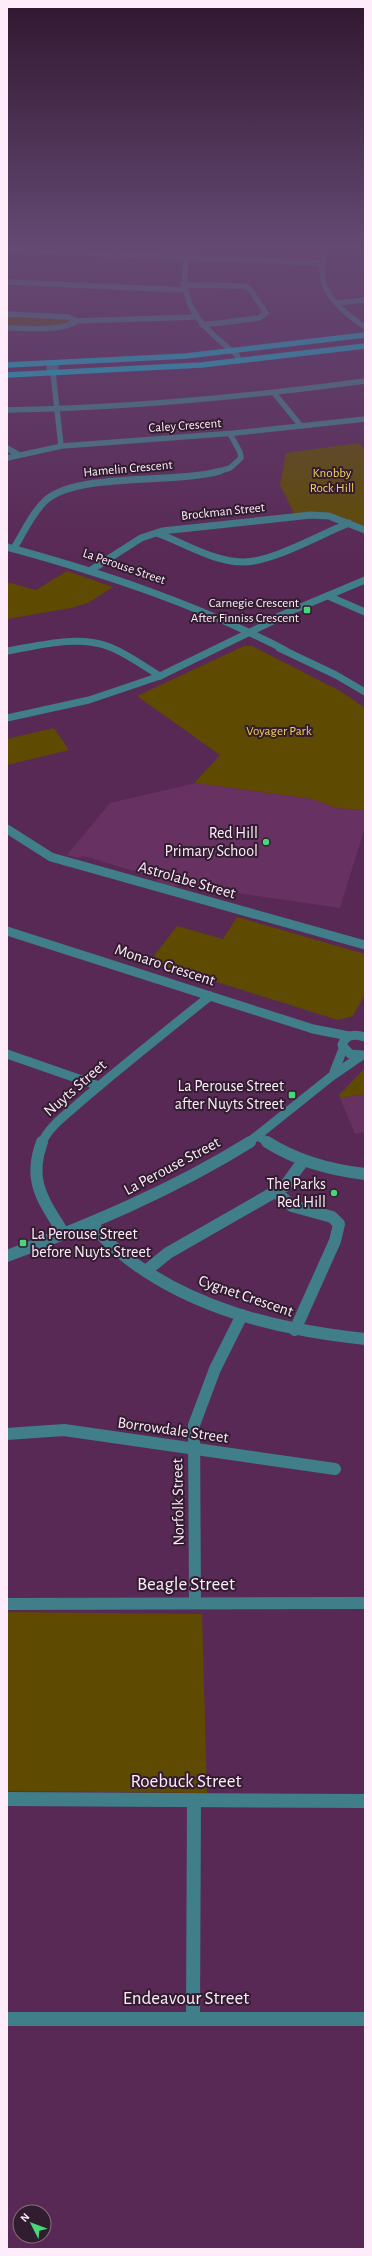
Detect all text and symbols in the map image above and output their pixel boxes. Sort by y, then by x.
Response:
street label: Caley Crescent [148,417,222,435]
street label: Hamelin Crescent [83,459,173,479]
park label: Knobby Rock Hill [310,467,354,495]
street label: Brockman Street [181,501,265,523]
street label: La Perouse Street [81,547,167,587]
place label: Carnegie Crescent After Finniss Crescent [191,597,299,625]
marker: Carnegie Crescent After Finniss Crescent [302,605,312,615]
park label: Voyager Park [246,725,312,738]
place label: Red Hill Primary School [165,825,258,860]
marker: Red Hill Primary School [261,837,271,847]
street label: Astrolabe Street [136,858,238,902]
street label: Monaro Crescent [113,941,217,989]
street label: Nuyts Street [41,1057,110,1120]
place label: La Perouse Street after Nuyts Street [175,1078,284,1113]
marker: La Perouse Street after Nuyts Street [287,1090,297,1100]
street label: La Perouse Street [121,1134,223,1198]
place label: The Parks Red Hill [266,1176,326,1210]
marker: The Parks Red Hill [329,1188,339,1198]
place label: La Perouse Street before Nuyts Street [31,1226,151,1261]
marker: La Perouse Street before Nuyts Street [18,1238,28,1248]
street label: Cygnet Crescent [196,1272,295,1321]
street label: Borrowdale Street [116,1414,230,1446]
street label: Norfolk Street [169,1458,187,1546]
street label: Beagle Street [137,1575,235,1594]
street label: Roebuck Street [130,1772,242,1791]
street label: Endeavour Street [123,1989,249,2008]
north arrow [12,2204,52,2244]
text: N [18,2211,32,2224]

